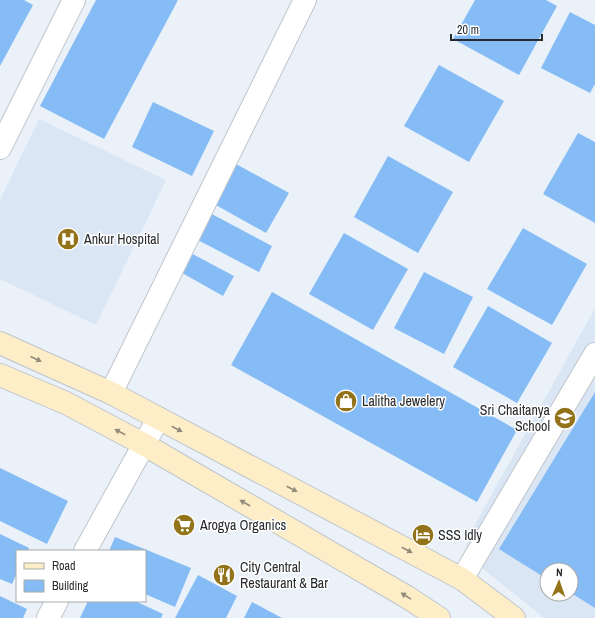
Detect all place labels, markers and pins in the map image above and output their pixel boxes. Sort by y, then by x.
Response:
hospital icon: Ankur Hospital [55,226,81,252]
place label: Ankur Hospital [83,230,159,248]
shop icon: Lalitha Jewelery [333,388,359,414]
place label: Lalitha Jewelery [362,392,445,410]
place label: Sri Chaitanya School [480,401,551,435]
school or university icon: Sri Chaitanya School [552,405,578,431]
supermarket icon: Arogya Organics [171,512,197,538]
place label: Arogya Organics [199,516,286,534]
hotel icon: SSS Idly [410,522,436,548]
place label: SSS Idly [438,526,482,544]
place label: City Central Restaurant & Bar [240,558,328,592]
restaurant icon: City Central Restaurant & Bar [211,562,237,588]

